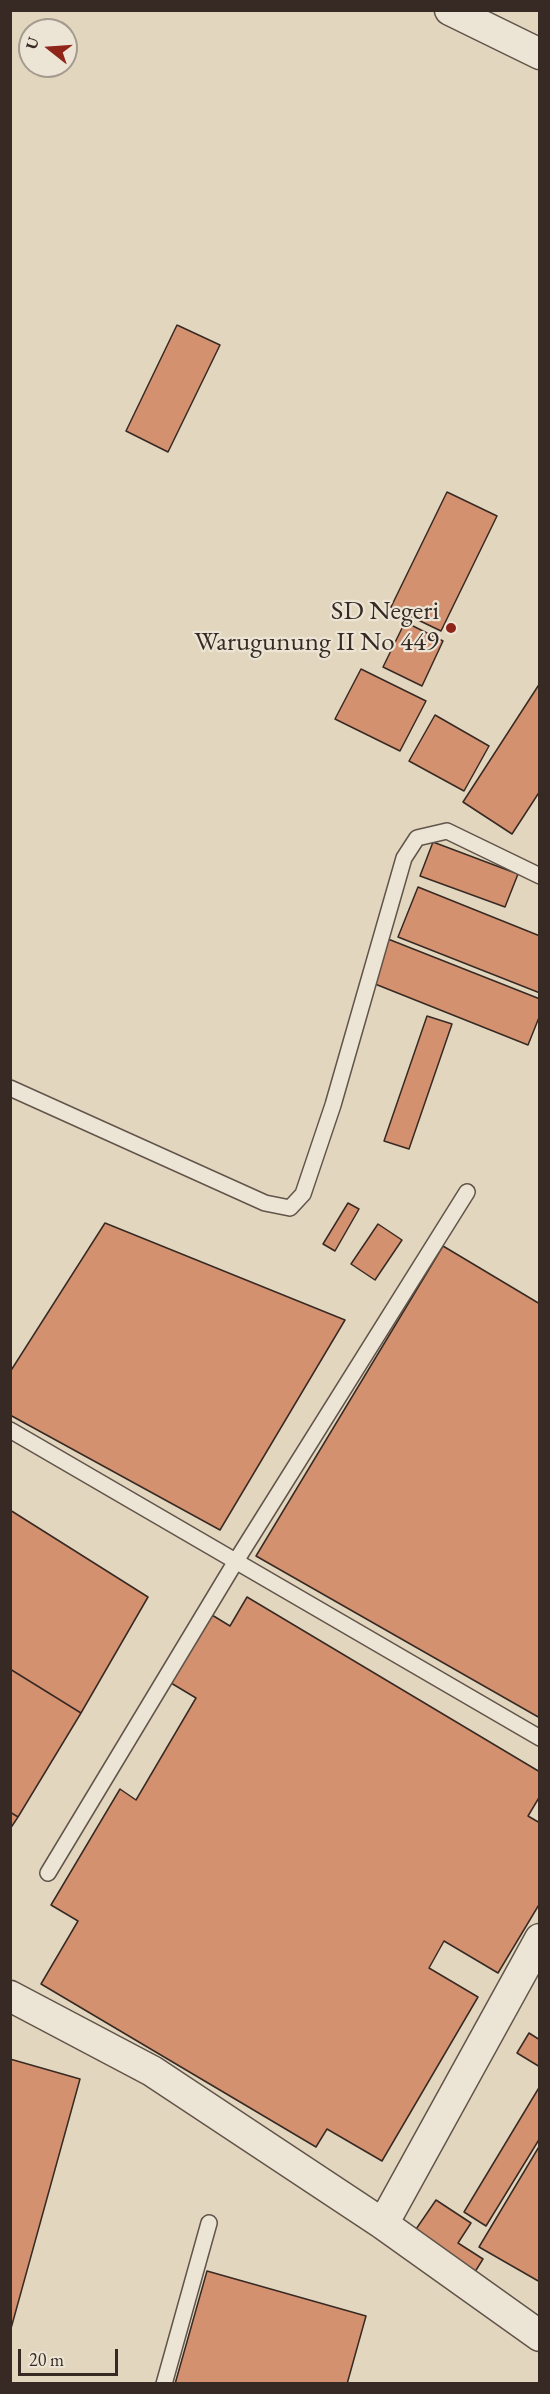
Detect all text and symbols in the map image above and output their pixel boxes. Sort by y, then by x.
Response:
north arrow [18,18,78,78]
text: U [20,34,44,52]
place label: SD Negeri Warugunung II No 449 [194,596,439,659]
marker: SD Negeri Warugunung II No 449 [444,621,458,635]
scale bar [21,2337,122,2375]
text: 20 m [29,2348,64,2371]

